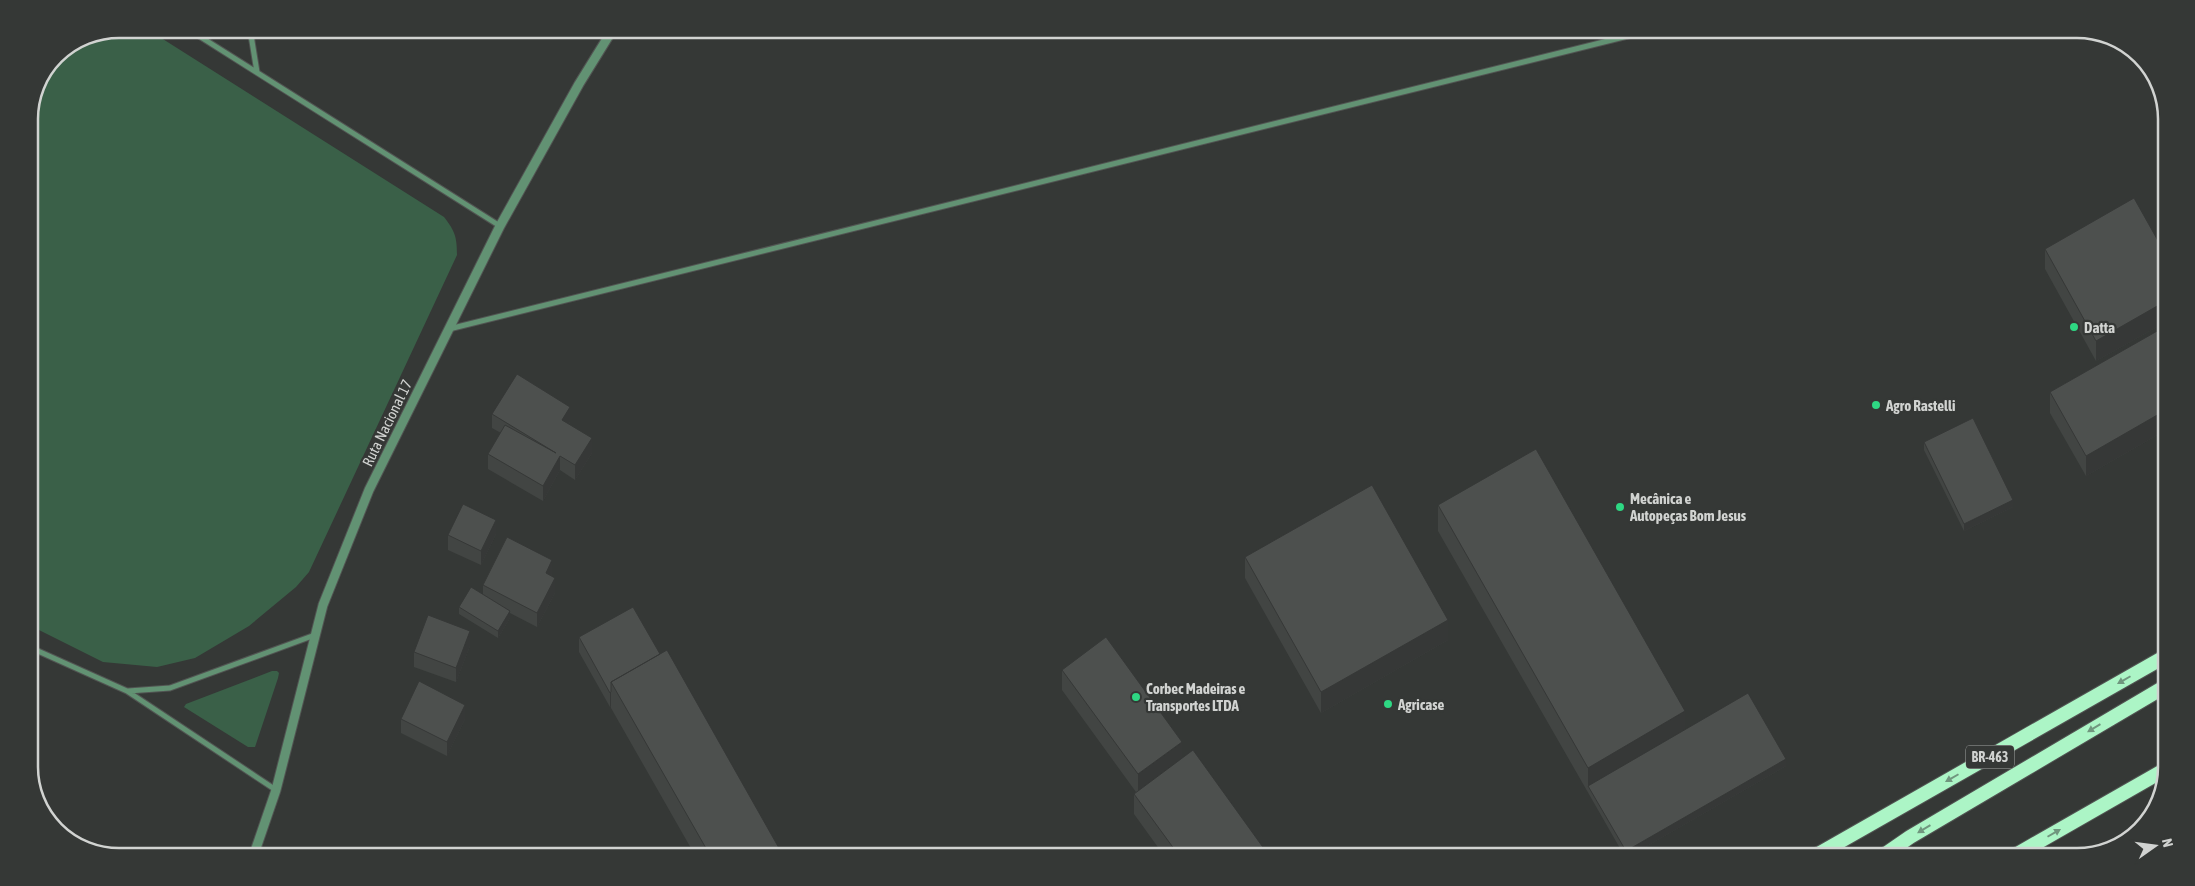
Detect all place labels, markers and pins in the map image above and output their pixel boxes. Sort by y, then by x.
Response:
place label: Datta [2084,319,2115,336]
marker: Datta [2068,321,2080,333]
place label: Agro Rastelli [1885,397,1955,414]
marker: Agro Rastelli [1870,399,1882,411]
place label: Mecânica e Autopeças Bom Jesus [1629,490,1747,524]
marker: Mecânica e Autopeças Bom Jesus [1614,501,1626,513]
place label: Corbec Madeiras e Transportes LTDA [1146,680,1246,714]
marker: Corbec Madeiras e Transportes LTDA [1130,691,1142,703]
place label: Agricase [1397,696,1444,713]
marker: Agricase [1382,698,1394,710]

